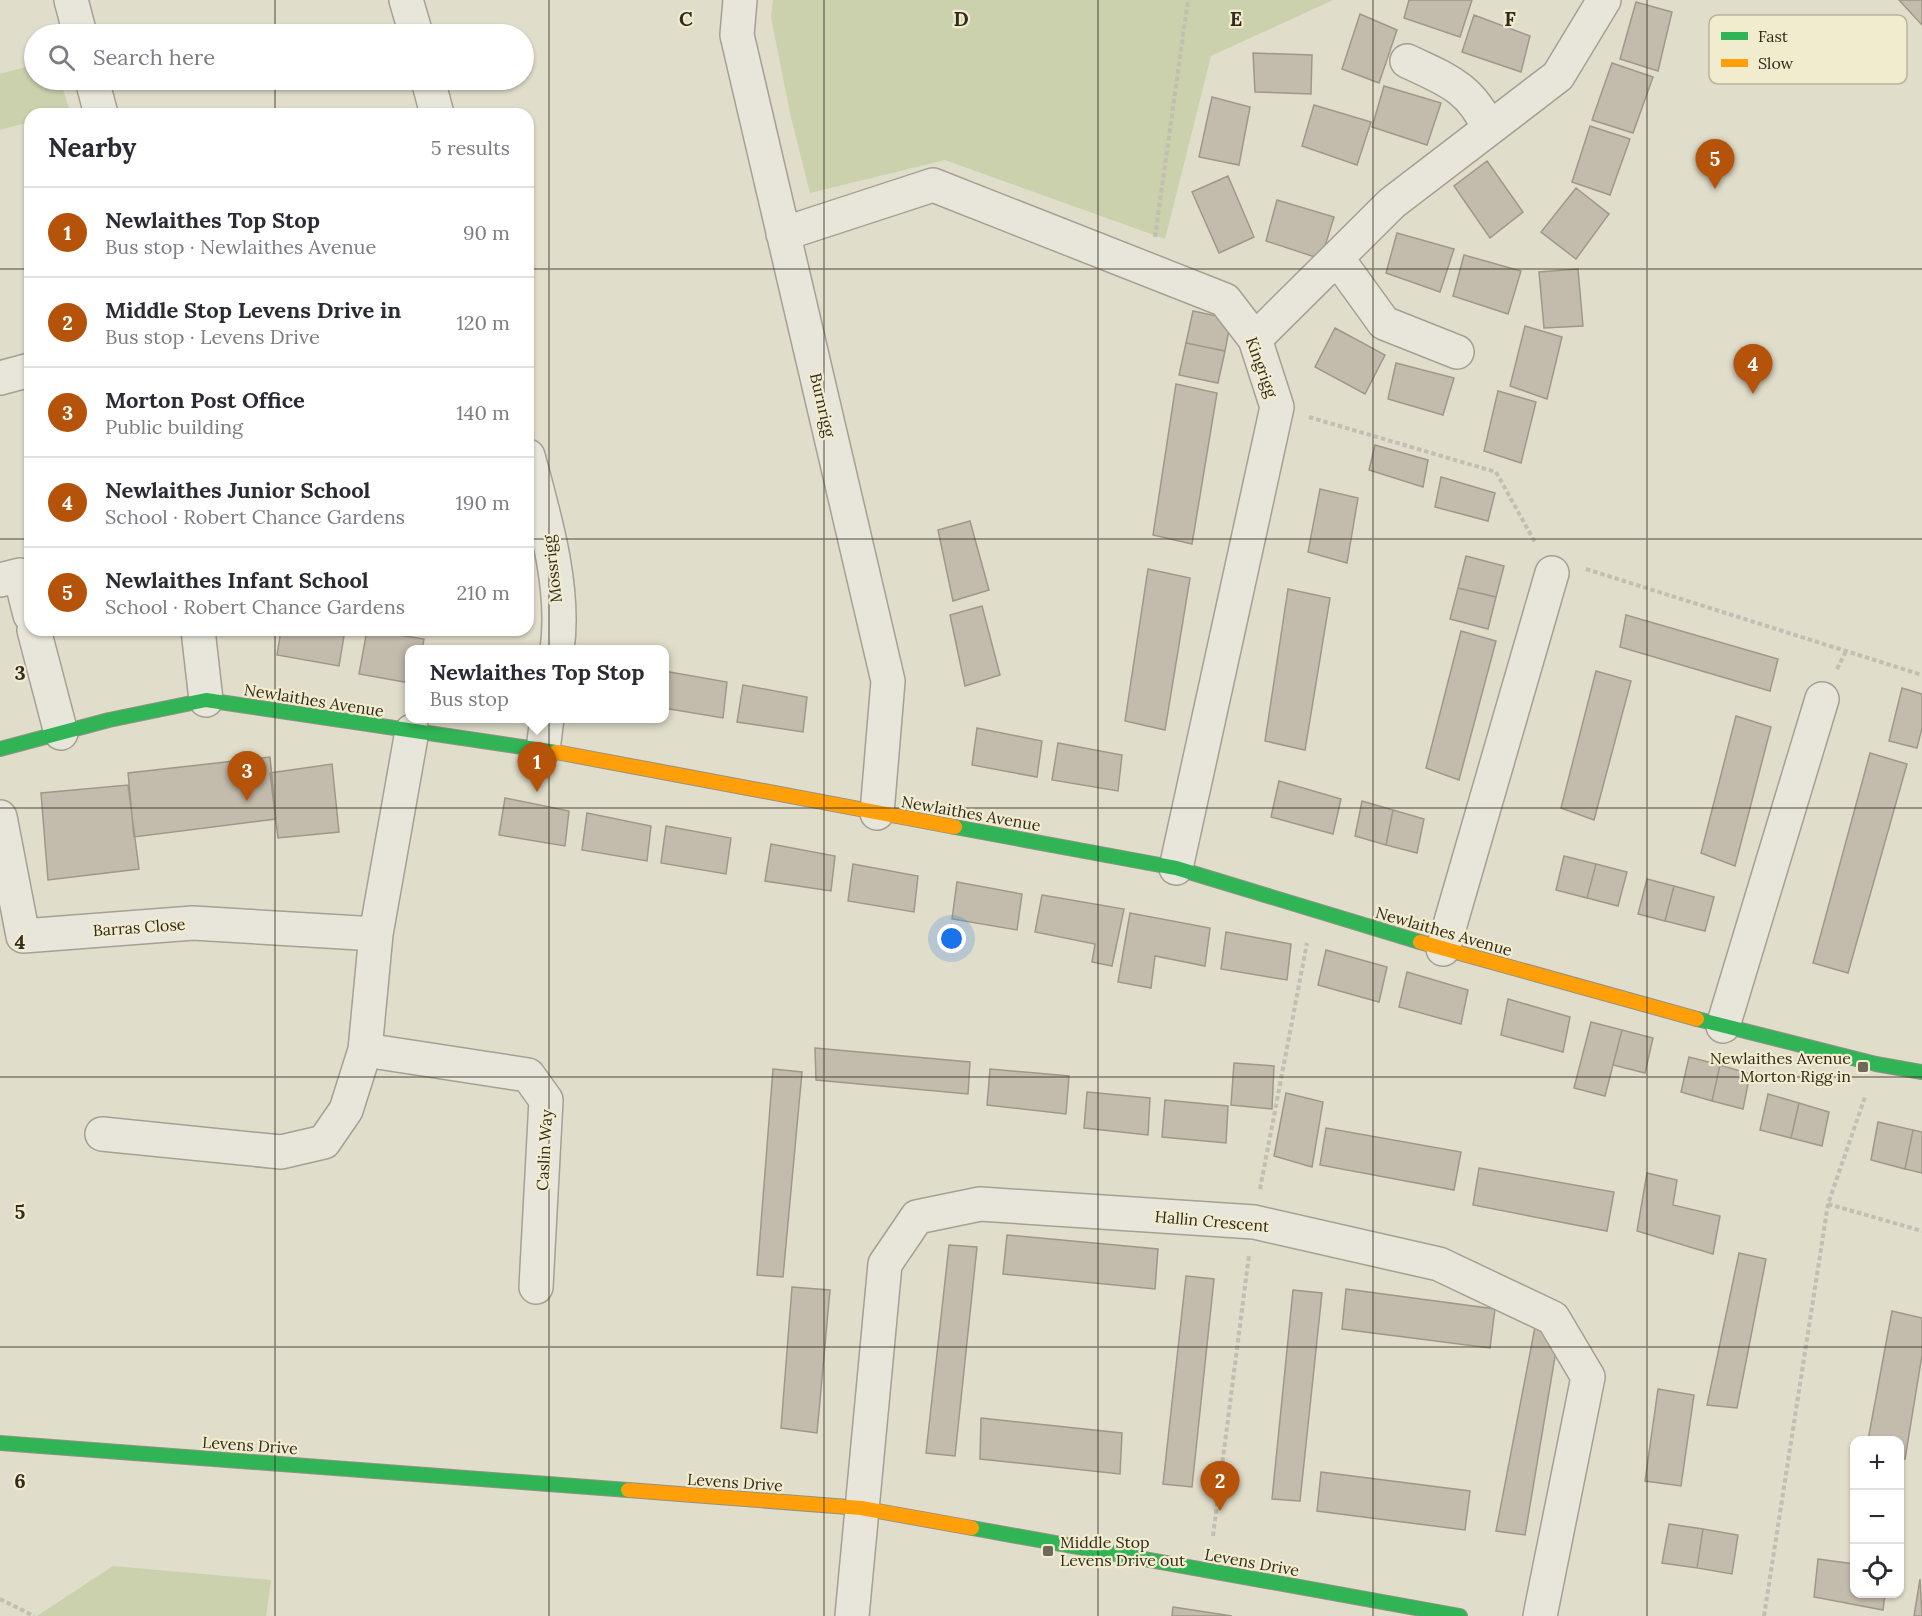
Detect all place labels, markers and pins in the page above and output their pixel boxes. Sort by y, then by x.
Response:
pin: 5 [1696,140,1734,189]
pin: 4 [1734,344,1772,394]
pin: 1 [518,742,556,792]
pin: 3 [228,752,266,801]
place label: Newlaithes Avenue Morton Rigg in [1710,1048,1851,1086]
marker: Newlaithes Avenue Morton Rigg in [1856,1060,1870,1074]
pin: 2 [1200,1462,1240,1511]
place label: Middle Stop Levens Drive out [1060,1532,1186,1570]
marker: Middle Stop Levens Drive out [1041,1544,1055,1558]

